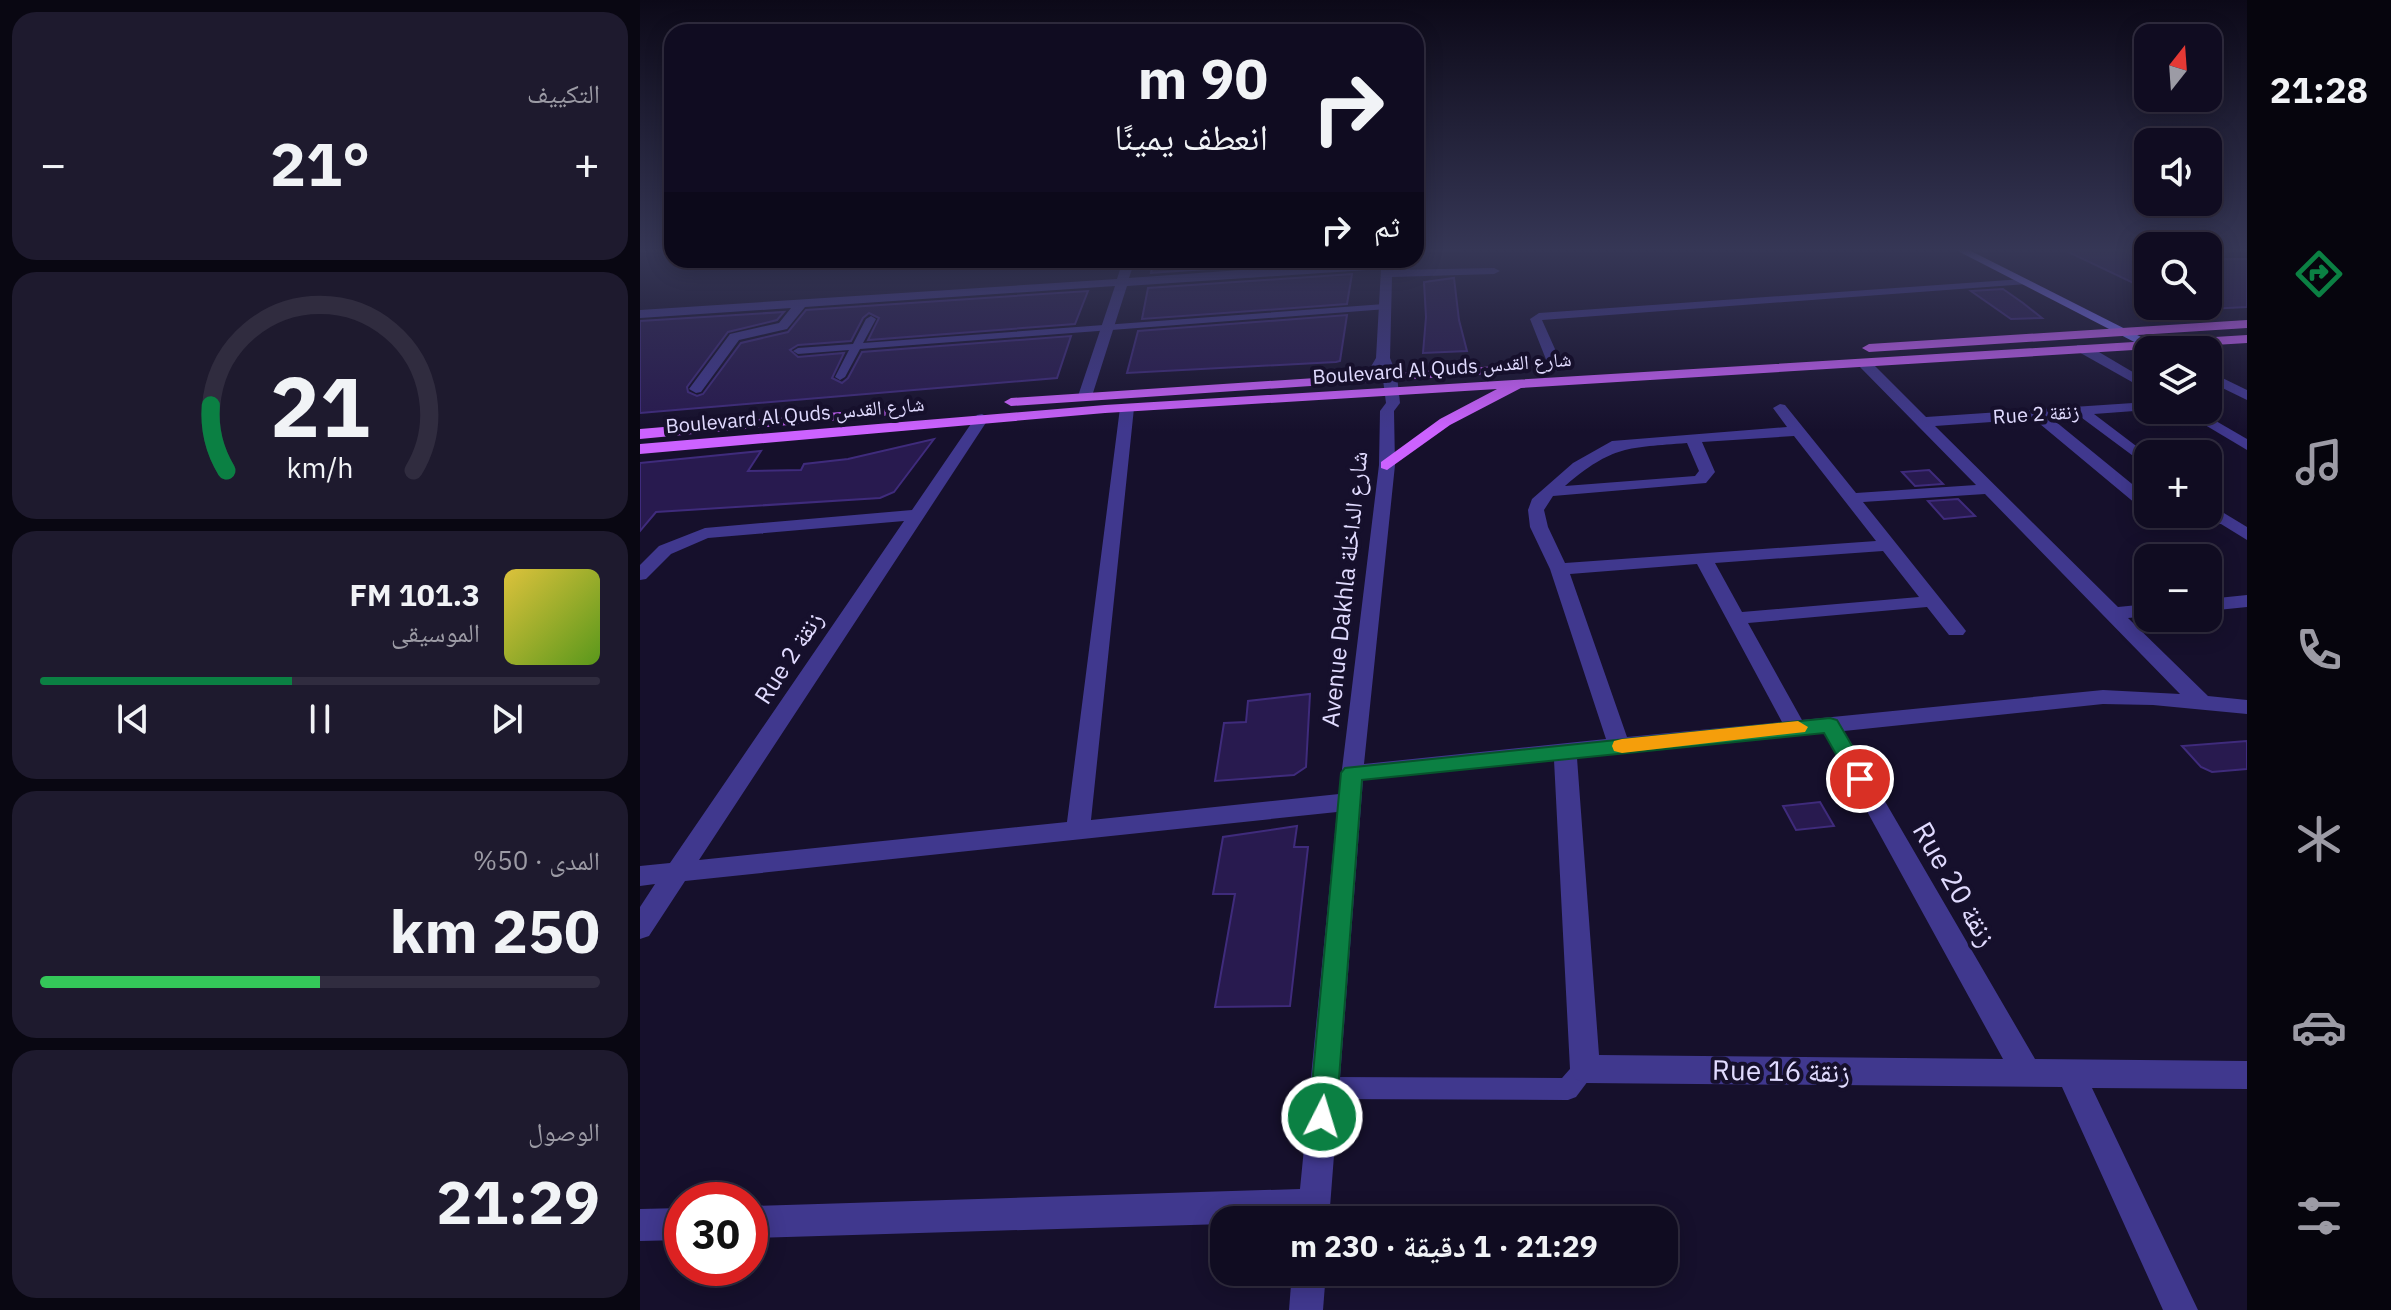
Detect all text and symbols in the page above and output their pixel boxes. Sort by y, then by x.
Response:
north arrow [2134,24,2222,112]
map controls [2134,24,2222,632]
text: 90 m [1138,42,1268,114]
icon: right [1296,56,1400,160]
text: 21:28 [2270,66,2368,113]
text: التكييف [527,76,600,110]
text: انعطف يمينًا [1114,113,1268,160]
text: 21° [270,124,370,203]
button: sound [2134,128,2222,216]
text: − [40,135,66,192]
text: + [574,135,600,192]
text: ثم [1374,206,1400,245]
icon: right [1314,208,1358,252]
button: search [2134,232,2222,320]
icon: directions [2291,246,2347,302]
button: layers [2134,336,2222,424]
street label: Boulevard Al Quds شارع القدس [1312,345,1572,390]
text: 21 [270,352,370,460]
street label: Boulevard Al Quds شارع القدس [664,390,925,439]
street label: Rue 2 زنقة [1992,397,2080,430]
icon: music [2291,434,2347,490]
button: + [2134,440,2222,528]
street label: Avenue Dakhla شارع الداخلة [1314,449,1374,728]
text: km/h [286,450,354,487]
button: − [2134,544,2222,632]
text: 101.3 FM [349,575,480,614]
street label: Rue 2 زنقة [746,605,830,710]
text: الموسيقى [391,615,480,649]
icon: phone [2291,622,2347,678]
icon: previous [111,697,155,741]
icon: pause [298,697,342,741]
icon: next [485,697,529,741]
pin [1826,745,1894,813]
icon: arrive [1838,757,1882,801]
icon: climate [2291,811,2347,867]
street label: Rue 20 زنقة [1905,815,2006,953]
text: المدى · 50% [473,843,600,877]
text: 250 km [390,891,600,970]
icon: car [2291,999,2347,1055]
street label: Rue 16 زنقة [1712,1051,1850,1090]
position arrow [1280,1075,1364,1159]
text: الوصول [528,1114,600,1148]
text: 21:29 [436,1162,600,1241]
speed limit sign: 30 [664,1182,768,1286]
icon: filters [2291,1188,2347,1244]
text: 21:29 · 1 دقيقة · 230 m [1290,1226,1598,1265]

